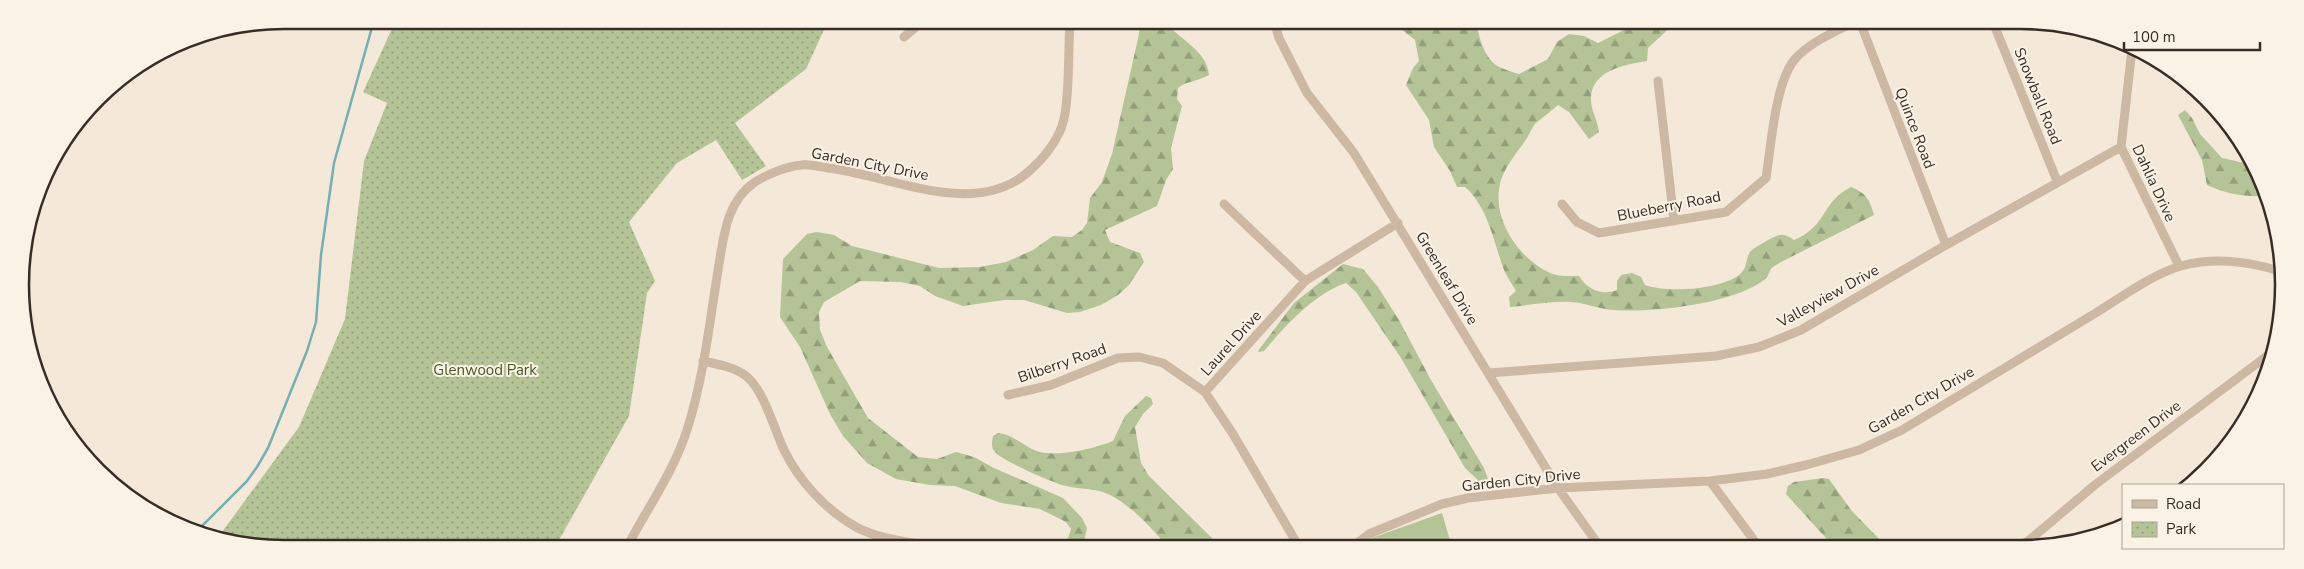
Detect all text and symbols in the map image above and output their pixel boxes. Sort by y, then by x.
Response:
scale bar [2124,20,2260,52]
text: 100 m [2132,27,2176,47]
street label: Snowball Road [2009,45,2067,147]
street label: Quince Road [1890,85,1940,171]
street label: Dahlia Drive [2127,141,2181,225]
street label: Garden City Drive [810,143,930,185]
street label: Blueberry Road [1615,186,1723,226]
street label: Greenleaf Drive [1411,228,1483,328]
street label: Valleyview Drive [1773,260,1882,333]
street label: Laurel Drive [1196,306,1266,380]
street label: Bilberry Road [1015,338,1109,388]
park label: Glenwood Park [433,360,537,380]
street label: Garden City Drive [1864,362,1978,438]
street label: Evergreen Drive [2087,396,2185,476]
street label: Garden City Drive [1461,464,1581,496]
legend [2122,484,2284,549]
text: Road [2166,494,2201,514]
text: Park [2166,519,2196,539]

